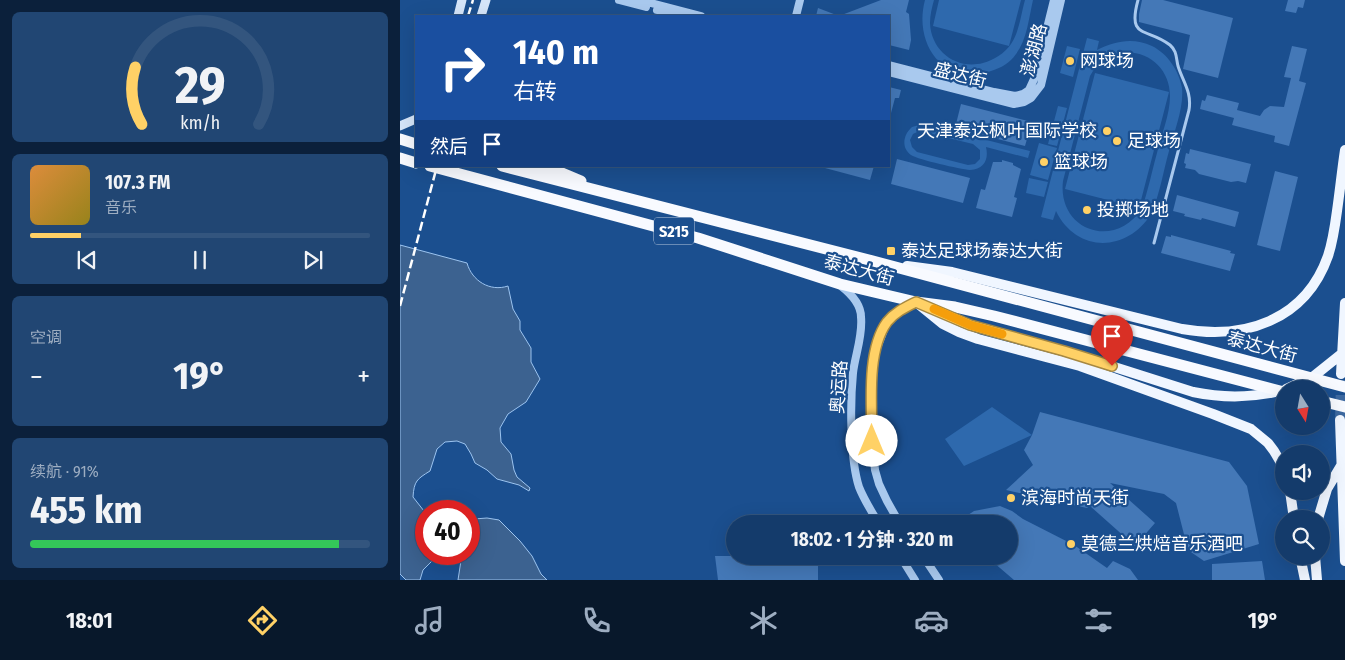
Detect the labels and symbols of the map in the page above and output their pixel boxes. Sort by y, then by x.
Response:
street label: 澎湖路 [1016,21,1052,79]
place label: 网球场 [1080,50,1134,72]
marker: 网球场 [1064,55,1076,67]
street label: 盛达街 [931,58,989,92]
place label: 天津泰达枫叶国际学校 [917,120,1097,142]
marker: 天津泰达枫叶国际学校 [1101,125,1113,137]
place label: 足球场 [1127,130,1181,152]
marker: 足球场 [1111,135,1123,147]
place label: 篮球场 [1054,151,1108,173]
marker: 篮球场 [1038,156,1050,168]
place label: 投掷场地 [1097,199,1169,221]
marker: 投掷场地 [1081,204,1093,216]
road number: S215 [654,218,694,245]
place label: 泰达足球场泰达大街 [901,240,1063,262]
marker: 泰达足球场泰达大街 [885,245,897,257]
street label: 泰达大街 [821,250,897,290]
pin [1091,315,1133,366]
street label: 泰达大街 [1224,327,1300,367]
street label: 奥运路 [826,359,852,415]
north arrow [1275,380,1330,435]
position arrow [845,414,897,466]
place label: 滨海时尚天街 [1021,487,1129,509]
marker: 滨海时尚天街 [1005,492,1017,504]
speed limit sign: 40 [415,500,480,565]
place label: 莫德兰烘焙音乐酒吧 [1081,533,1243,555]
marker: 莫德兰烘焙音乐酒吧 [1065,538,1077,550]

